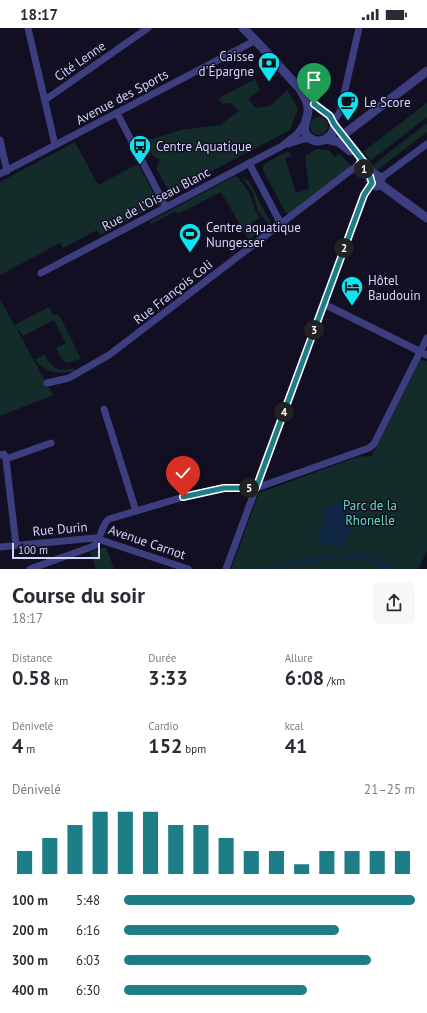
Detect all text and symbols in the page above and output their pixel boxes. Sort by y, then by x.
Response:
text: 18:17 [20,5,58,24]
street label: Cité Lenne [51,37,109,85]
place label: Caisse d'Épargne [199,48,254,80]
bank icon: Caisse d'Épargne [256,50,282,83]
pin [297,63,331,104]
street label: Avenue des Sports [73,66,171,128]
icon: arrive [303,69,325,91]
cafe icon: Le Score [335,89,361,122]
place label: Le Score [364,94,411,111]
bus stop icon: Centre Aquatique [127,133,153,166]
place label: Centre Aquatique [156,138,252,155]
pin: 1 [354,159,374,179]
text: 1 [361,162,367,176]
street label: Rue de l'Oiseau Blanc [99,163,213,235]
place label: Centre aquatique Nungesser [206,219,301,251]
sports icon: Centre aquatique Nungesser [177,221,203,254]
pin: 2 [334,238,354,258]
text: 2 [341,241,347,255]
street label: Rue François Coli [130,256,216,328]
place label: Hôtel Baudouin [368,272,421,304]
hotel icon: Hôtel Baudouin [339,274,365,307]
pin: 3 [304,320,324,340]
text: 3 [311,323,317,337]
pin: 4 [274,402,294,422]
text: 4 [281,405,287,419]
pin [166,456,200,497]
icon: check [172,462,194,484]
pin: 5 [239,478,259,498]
text: 5 [246,481,252,495]
park label: Parc de la Rhonelle [343,497,397,529]
street label: Rue Durin [32,518,88,540]
street label: Avenue Carnot [106,521,188,563]
scale bar [12,541,100,560]
text: 100 m [18,543,48,557]
text: Course du soir [12,581,145,609]
button: share [373,582,415,624]
text: 18:17 [12,610,43,627]
text: Distance [12,651,52,665]
text: Durée [148,651,176,665]
text: Allure [285,651,313,665]
text: 0.58 [12,665,51,691]
text: 3:33 [148,665,188,691]
text: 6:08 [285,665,324,691]
text: km [51,674,68,688]
text: /km [324,674,345,688]
text: Dénivelé [12,719,53,733]
text: Cardio [148,719,178,733]
text: kcal [285,719,303,733]
text: 4 [12,733,23,759]
text: 152 [148,733,182,759]
text: 41 [285,733,307,759]
text: m [23,742,35,756]
text: bpm [182,742,206,756]
text: Dénivelé [12,781,61,798]
text: 21–25 m [364,781,415,798]
text: 100 m [12,892,48,909]
text: 5:48 [76,892,100,909]
text: 200 m [12,922,48,939]
text: 6:16 [76,922,100,939]
text: 300 m [12,952,48,969]
text: 6:03 [76,952,100,969]
text: 400 m [12,982,48,999]
text: 6:30 [76,982,100,999]

